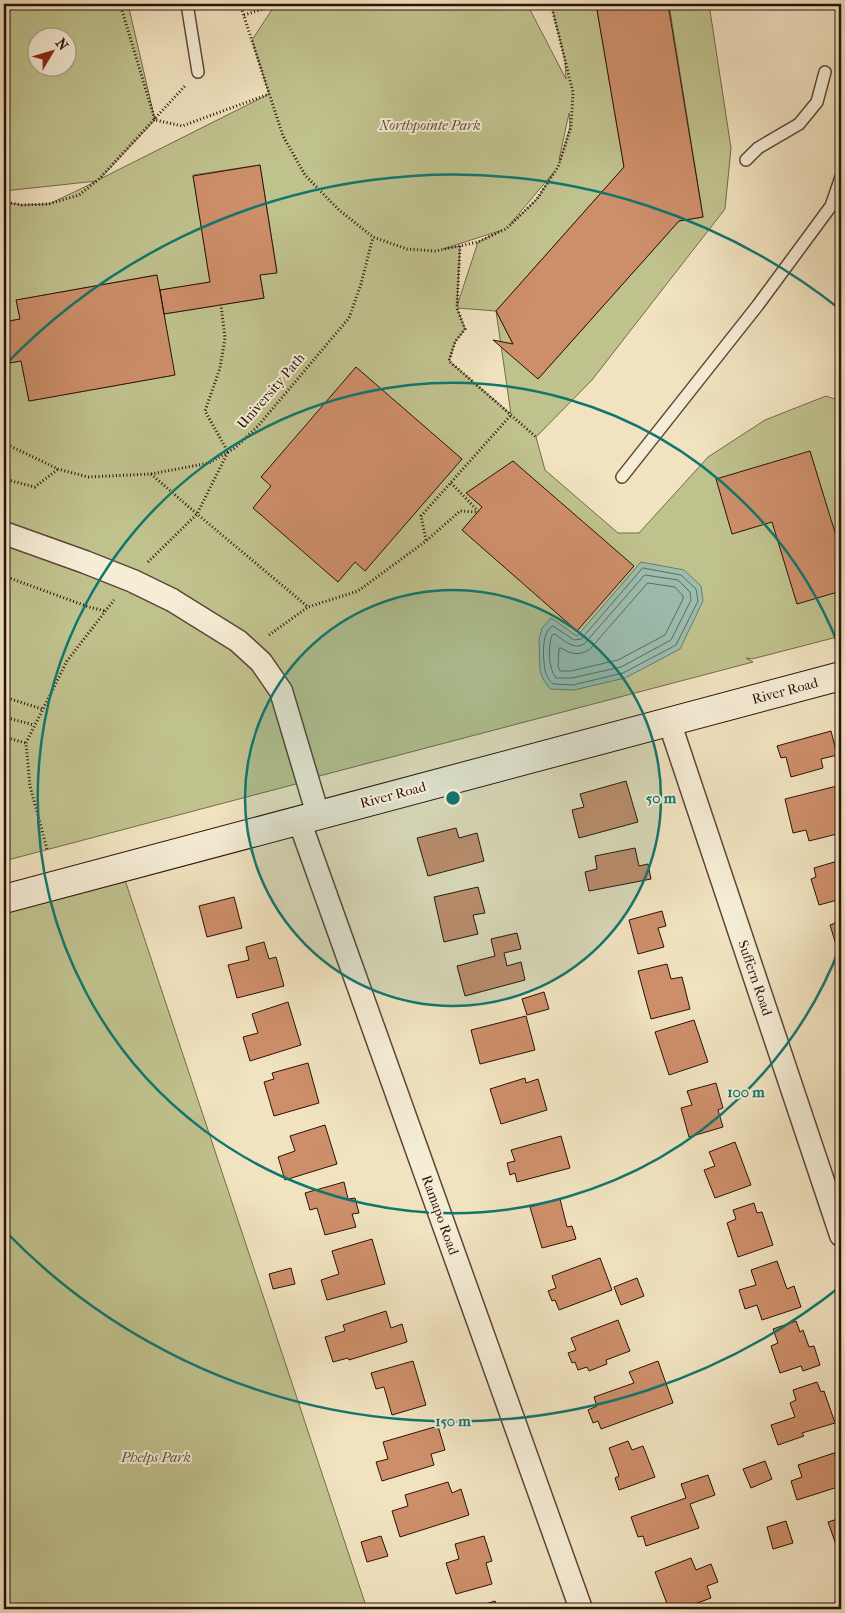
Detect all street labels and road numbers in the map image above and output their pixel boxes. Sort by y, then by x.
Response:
street label: University Path [233,350,309,432]
street label: River Road [750,674,820,708]
street label: River Road [358,778,428,812]
street label: Suffern Road [734,938,776,1018]
street label: Ramapo Road [418,1173,462,1258]

